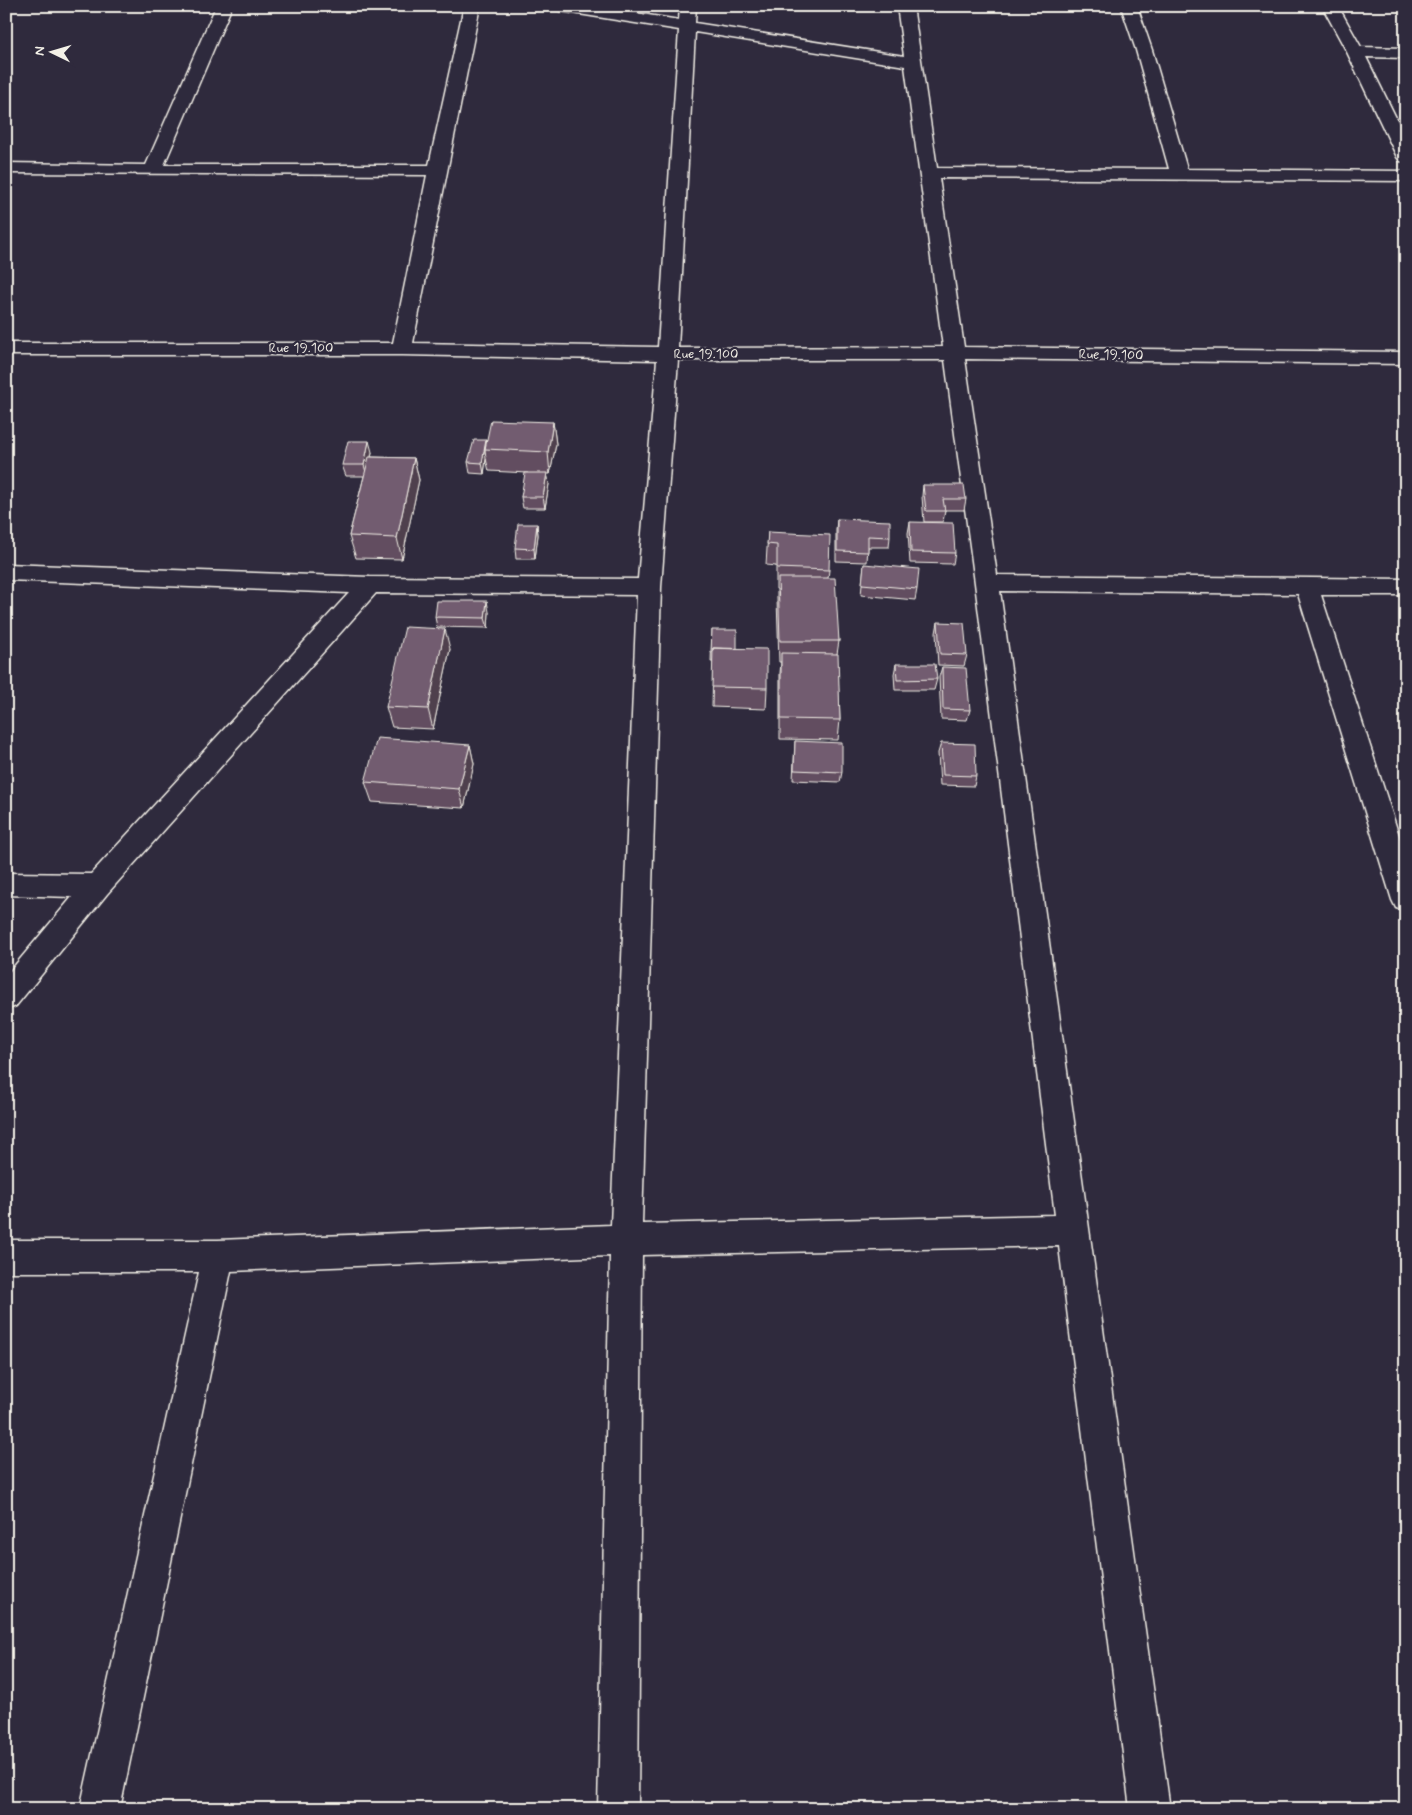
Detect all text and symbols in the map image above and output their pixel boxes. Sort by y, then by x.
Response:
north arrow [28,28,78,78]
text: N [31,46,49,56]
street label: Rue 19.100 [269,339,333,357]
street label: Rue 19.100 [674,345,738,363]
street label: Rue 19.100 [1078,345,1144,365]

